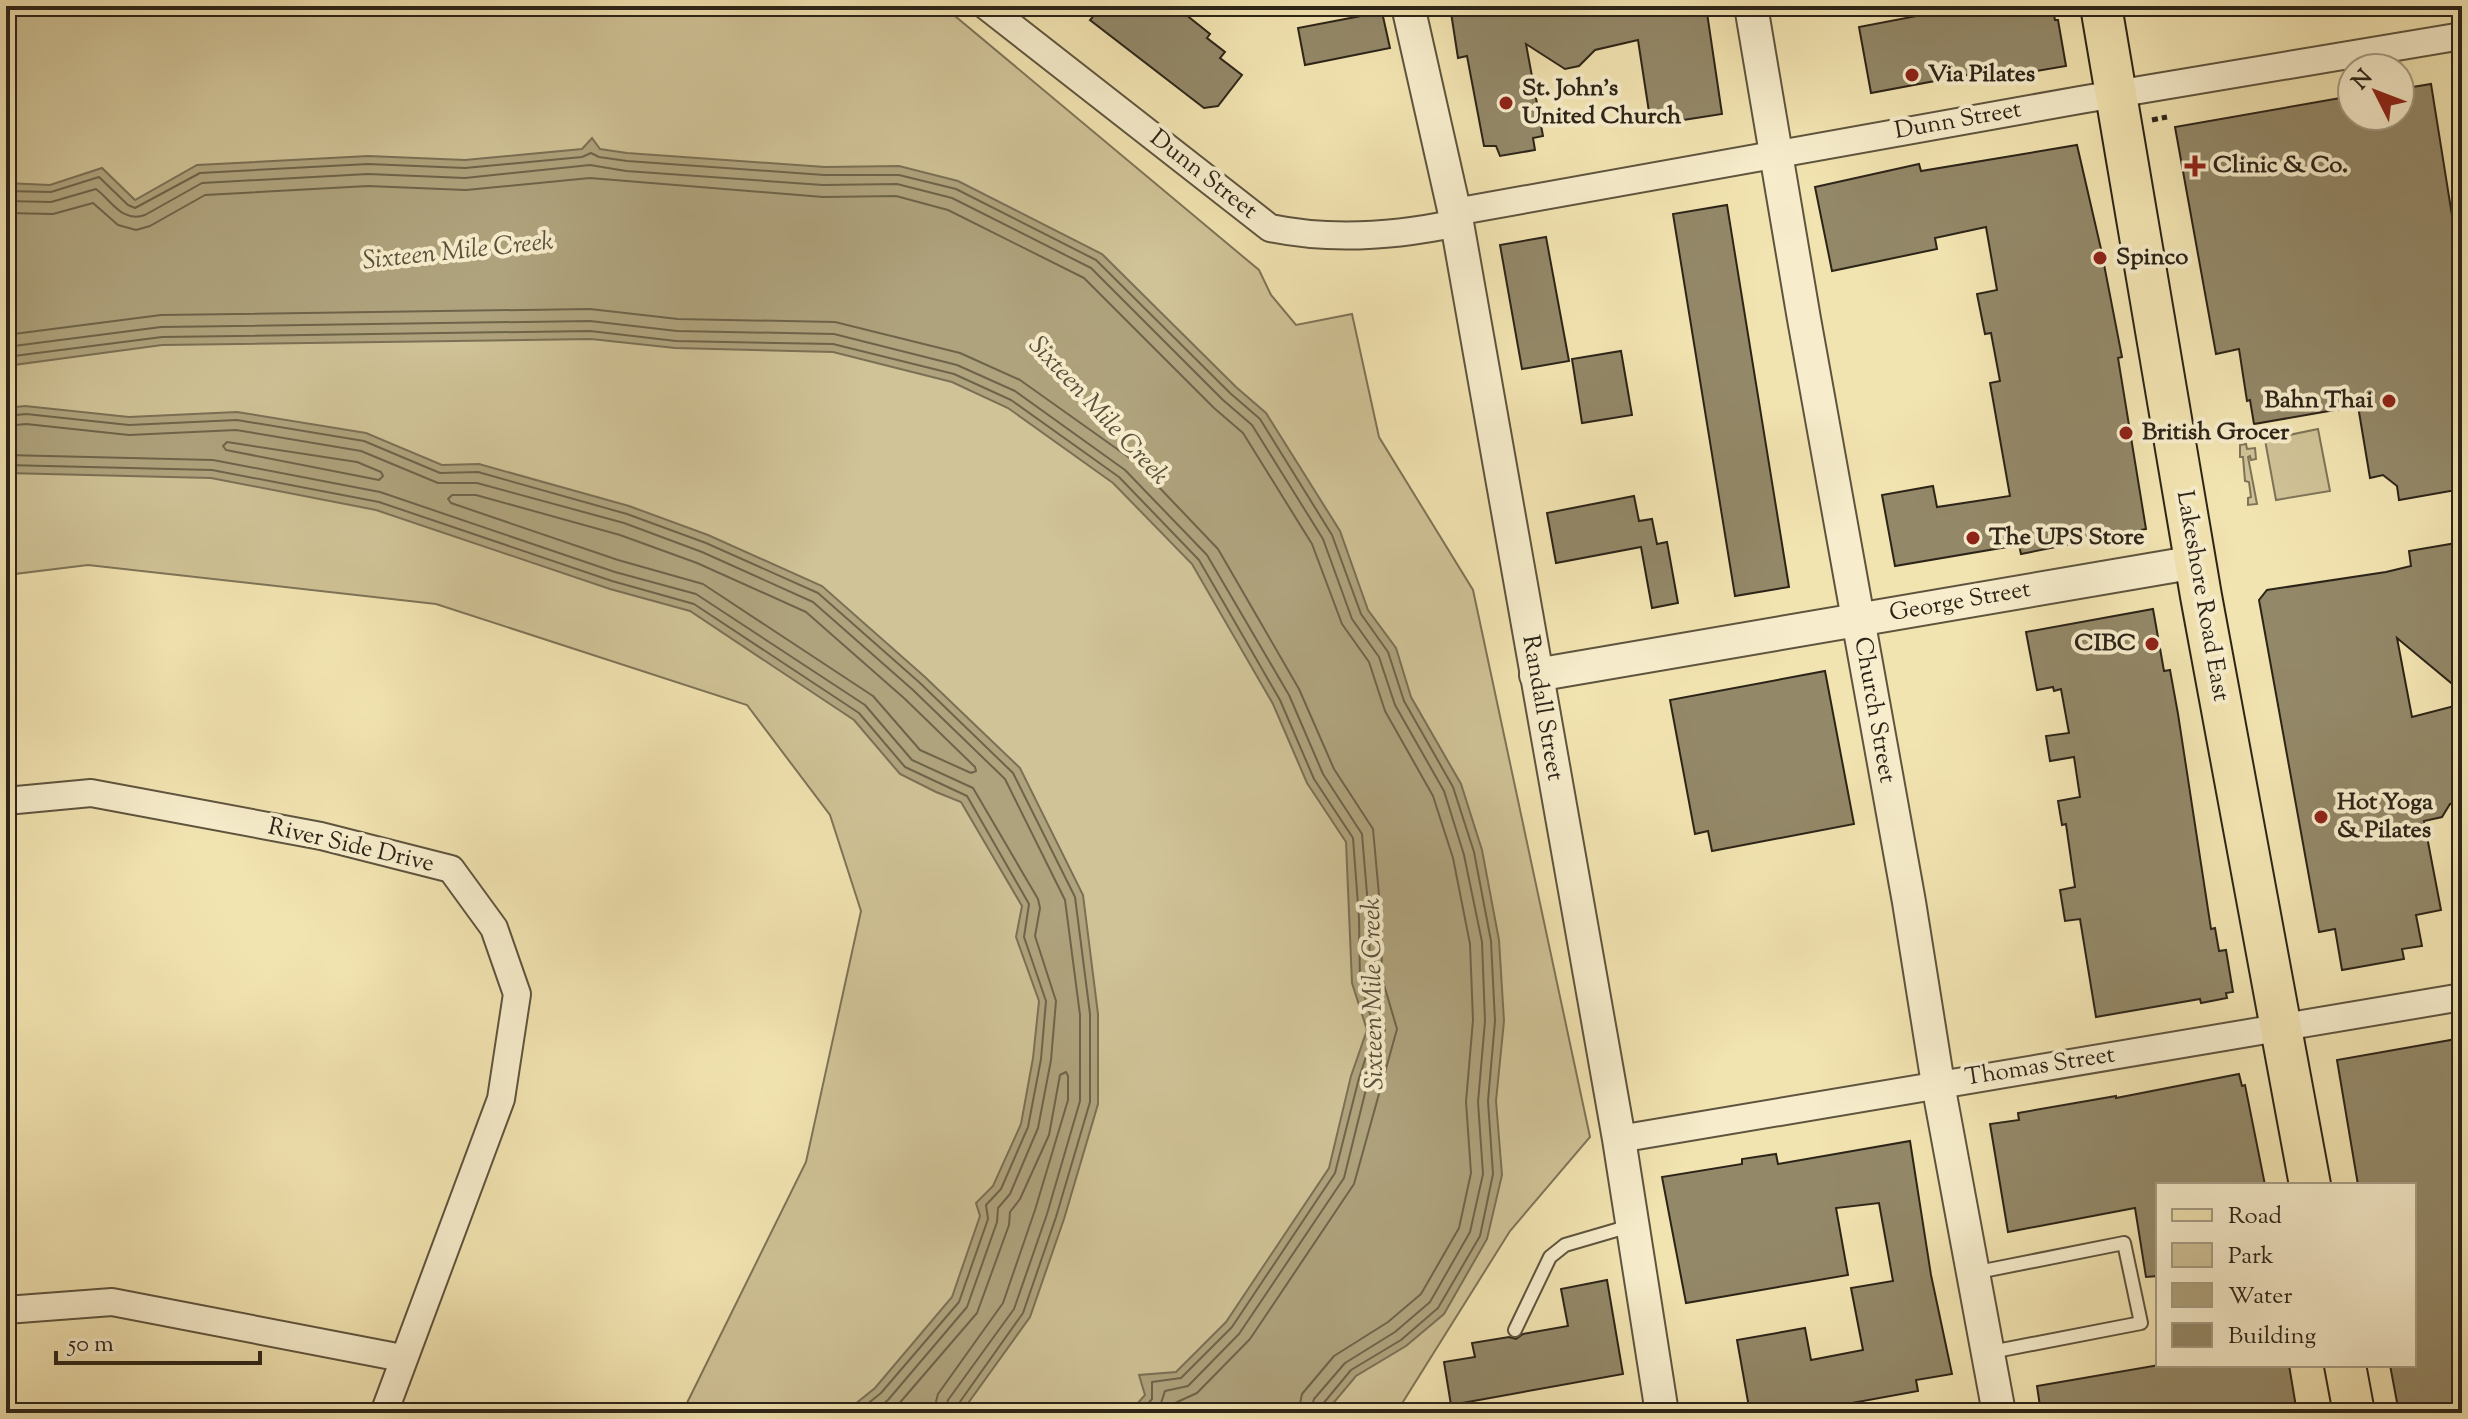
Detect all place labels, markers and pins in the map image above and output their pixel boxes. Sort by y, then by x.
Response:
place label: Via Pilates [1928,58,2035,92]
marker: Via Pilates [1903,66,1921,84]
place label: St. John's United Church [1522,72,1682,134]
marker: St. John's United Church [1497,94,1515,112]
place label: Clinic & Co. [2213,149,2348,183]
marker: Clinic & Co. [2184,155,2206,177]
place label: Spinco [2116,241,2188,275]
marker: Spinco [2091,249,2109,267]
place label: Bahn Thai [2265,384,2373,418]
marker: Bahn Thai [2380,392,2398,410]
place label: British Grocer [2142,416,2290,450]
marker: British Grocer [2117,424,2135,442]
place label: The UPS Store [1989,521,2144,555]
marker: The UPS Store [1964,529,1982,547]
place label: CIBC [2074,627,2136,661]
marker: CIBC [2143,635,2161,653]
place label: Hot Yoga & Pilates [2337,786,2434,848]
marker: Hot Yoga & Pilates [2312,808,2330,826]

